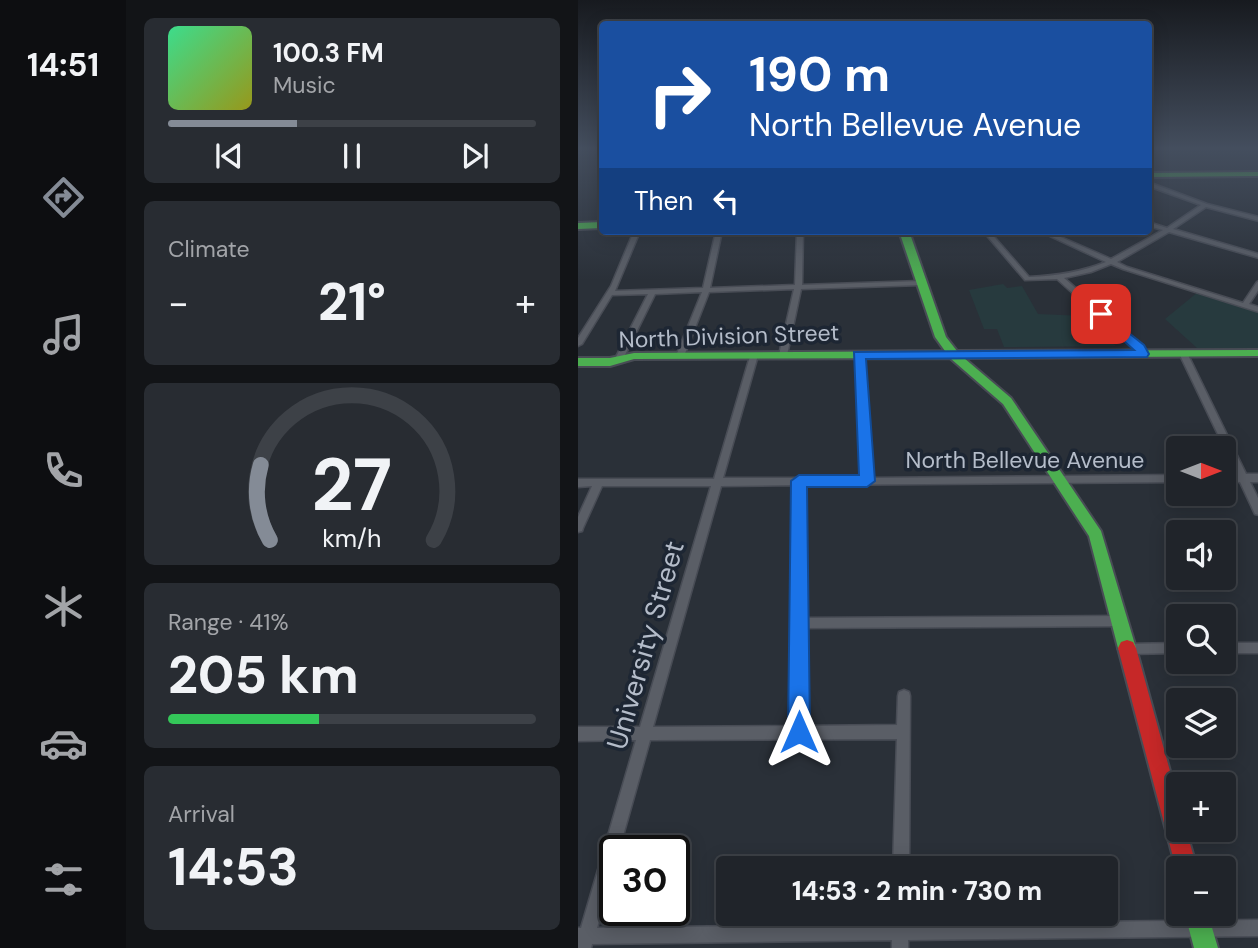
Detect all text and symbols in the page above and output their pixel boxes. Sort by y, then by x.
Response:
text: 100.3 FM [273,36,384,70]
text: 190 m [749,42,890,106]
text: 14:51 [27,44,99,86]
icon: right [634,49,725,140]
text: Music [273,70,336,100]
text: North Bellevue Avenue [749,104,1081,146]
icon: previous [210,137,248,175]
icon: pause [333,137,371,175]
icon: next [456,137,494,175]
icon: directions [39,173,88,222]
icon: left [707,182,745,220]
text: Then [634,184,693,218]
text: Climate [168,234,250,264]
text: 21° [318,268,386,336]
text: − [168,278,189,328]
text: + [515,278,536,328]
pin [1071,284,1131,344]
icon: arrive [1082,295,1120,333]
icon: music [39,310,88,359]
street label: North Division Street [618,317,840,355]
north arrow [1166,436,1236,506]
map controls [1166,436,1236,926]
text: 27 [312,438,392,533]
street label: North Bellevue Avenue [906,445,1144,475]
icon: phone [39,446,88,495]
button: sound [1166,520,1236,590]
text: km/h [322,522,382,555]
street label: University Street [598,536,693,754]
icon: climate [39,582,88,631]
button: search [1166,604,1236,674]
text: Range · 41% [168,607,289,637]
text: 205 km [168,641,359,709]
button: layers [1166,688,1236,758]
position arrow [762,695,836,769]
icon: car [39,719,88,768]
button: + [1166,772,1236,842]
text: Arrival [168,799,235,829]
text: 14:53 [168,833,299,901]
speed limit sign: 30 [599,835,690,926]
icon: filters [39,855,88,904]
button: − [1166,856,1236,926]
text: 14:53 · 2 min · 730 m [792,874,1042,908]

